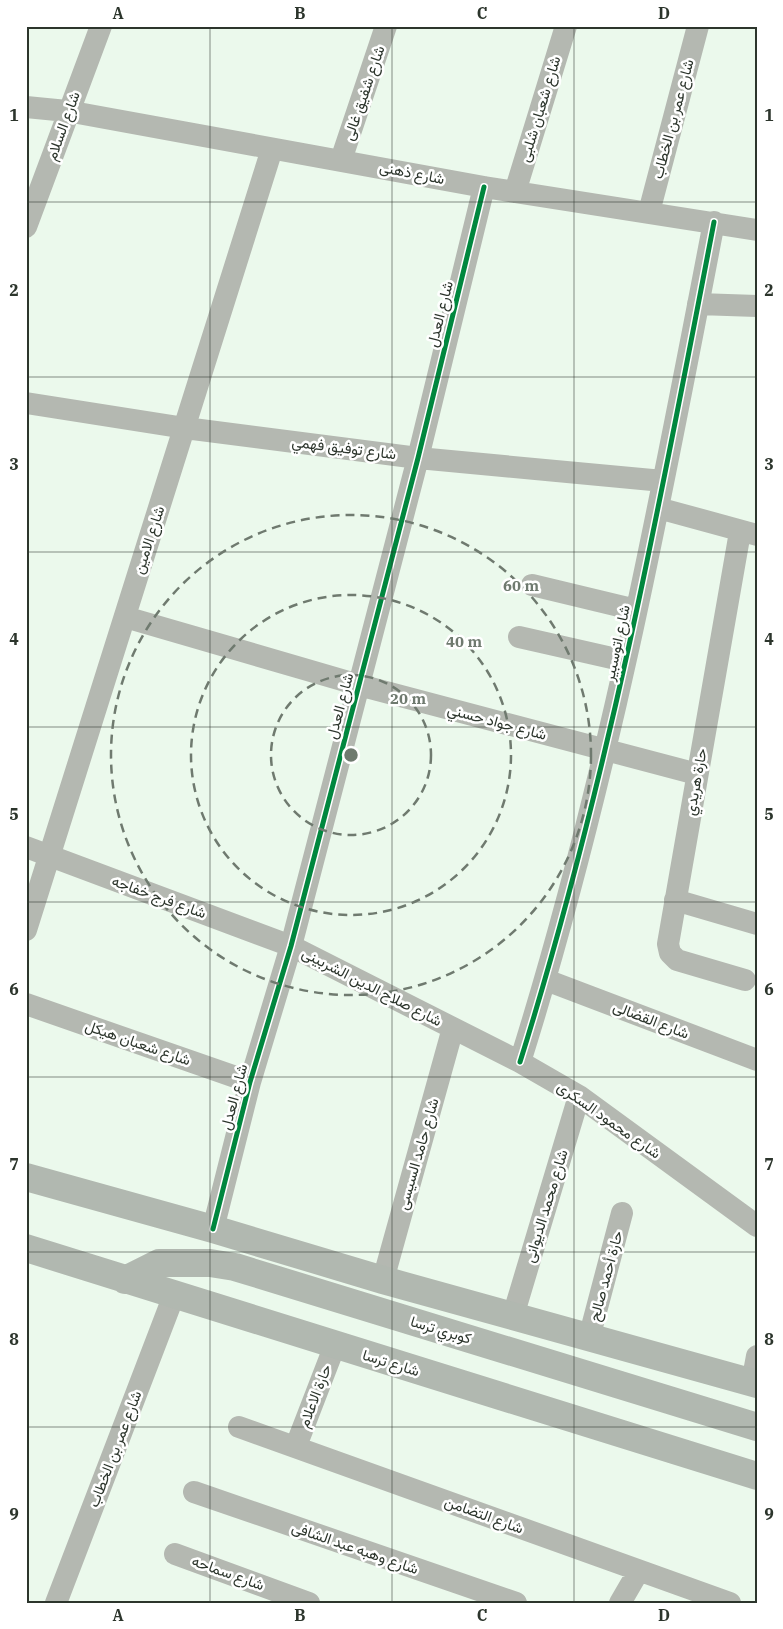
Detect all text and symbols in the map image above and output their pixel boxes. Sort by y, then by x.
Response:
text: A [112,3,124,23]
text: B [294,3,306,23]
text: C [477,3,487,23]
text: D [658,3,670,23]
street label: شارع شفيق غالى [338,43,391,144]
street label: شارع شعبان شلبى [514,53,567,165]
street label: شارع عمر بن الخطاب [647,57,700,181]
street label: شارع السلام [41,89,86,164]
text: 1 [9,105,19,125]
text: 1 [764,105,774,125]
street label: شارع ذهنى [377,157,446,190]
street label: شارع العدل [422,279,459,349]
text: 2 [9,280,19,300]
text: 2 [764,280,774,300]
street label: شارع توفيق فهمي [290,432,398,467]
text: 3 [9,454,19,474]
text: 3 [764,454,774,474]
street label: شارع الامين [129,503,170,577]
text: 60 m [503,576,539,595]
street label: شارع اتوسبير [599,603,636,684]
text: 4 [9,629,19,649]
text: 4 [764,629,774,649]
text: 40 m [446,632,482,651]
street label: شارع العدل [322,671,359,741]
text: 20 m [390,689,426,708]
street label: شارع جواد حسني [444,699,549,748]
centre of rings [342,746,360,764]
street label: حارة هريدي [680,747,715,818]
text: 5 [9,804,19,824]
text: 5 [764,804,774,824]
street label: شارع فرج خفاجه [109,871,209,924]
street label: شارع صلاح الدين الشربينى [298,943,446,1032]
text: 6 [9,979,19,999]
text: 6 [764,979,774,999]
street label: شارع القضالى [610,996,692,1045]
street label: شارع شعبان هيكل [82,1016,194,1071]
street label: شارع العدل [216,1062,253,1132]
street label: شارع محمود السكرى [553,1077,665,1164]
street label: شارع حامد السيسى [392,1096,445,1212]
street label: شارع محمد الديوانى [519,1147,574,1265]
text: 7 [9,1154,19,1174]
text: 7 [764,1154,774,1174]
street label: حارة أحمد صالح [584,1228,629,1324]
street label: كوبري ترسا [407,1311,474,1352]
text: 8 [9,1329,19,1349]
text: 8 [764,1329,774,1349]
street label: شارع ترسا [360,1345,422,1382]
street label: حارة الاعلام [294,1362,336,1430]
street label: شارع عمر بن الخطاب [84,1388,147,1510]
street label: شارع التضامن [441,1492,526,1539]
text: 9 [9,1504,19,1524]
text: 9 [764,1504,774,1524]
street label: شارع وهبه عبد الشافى [289,1517,421,1580]
street label: شارع سماحه [189,1551,267,1596]
text: A [112,1605,124,1625]
text: B [294,1605,306,1625]
text: C [477,1605,487,1625]
text: D [658,1605,670,1625]

